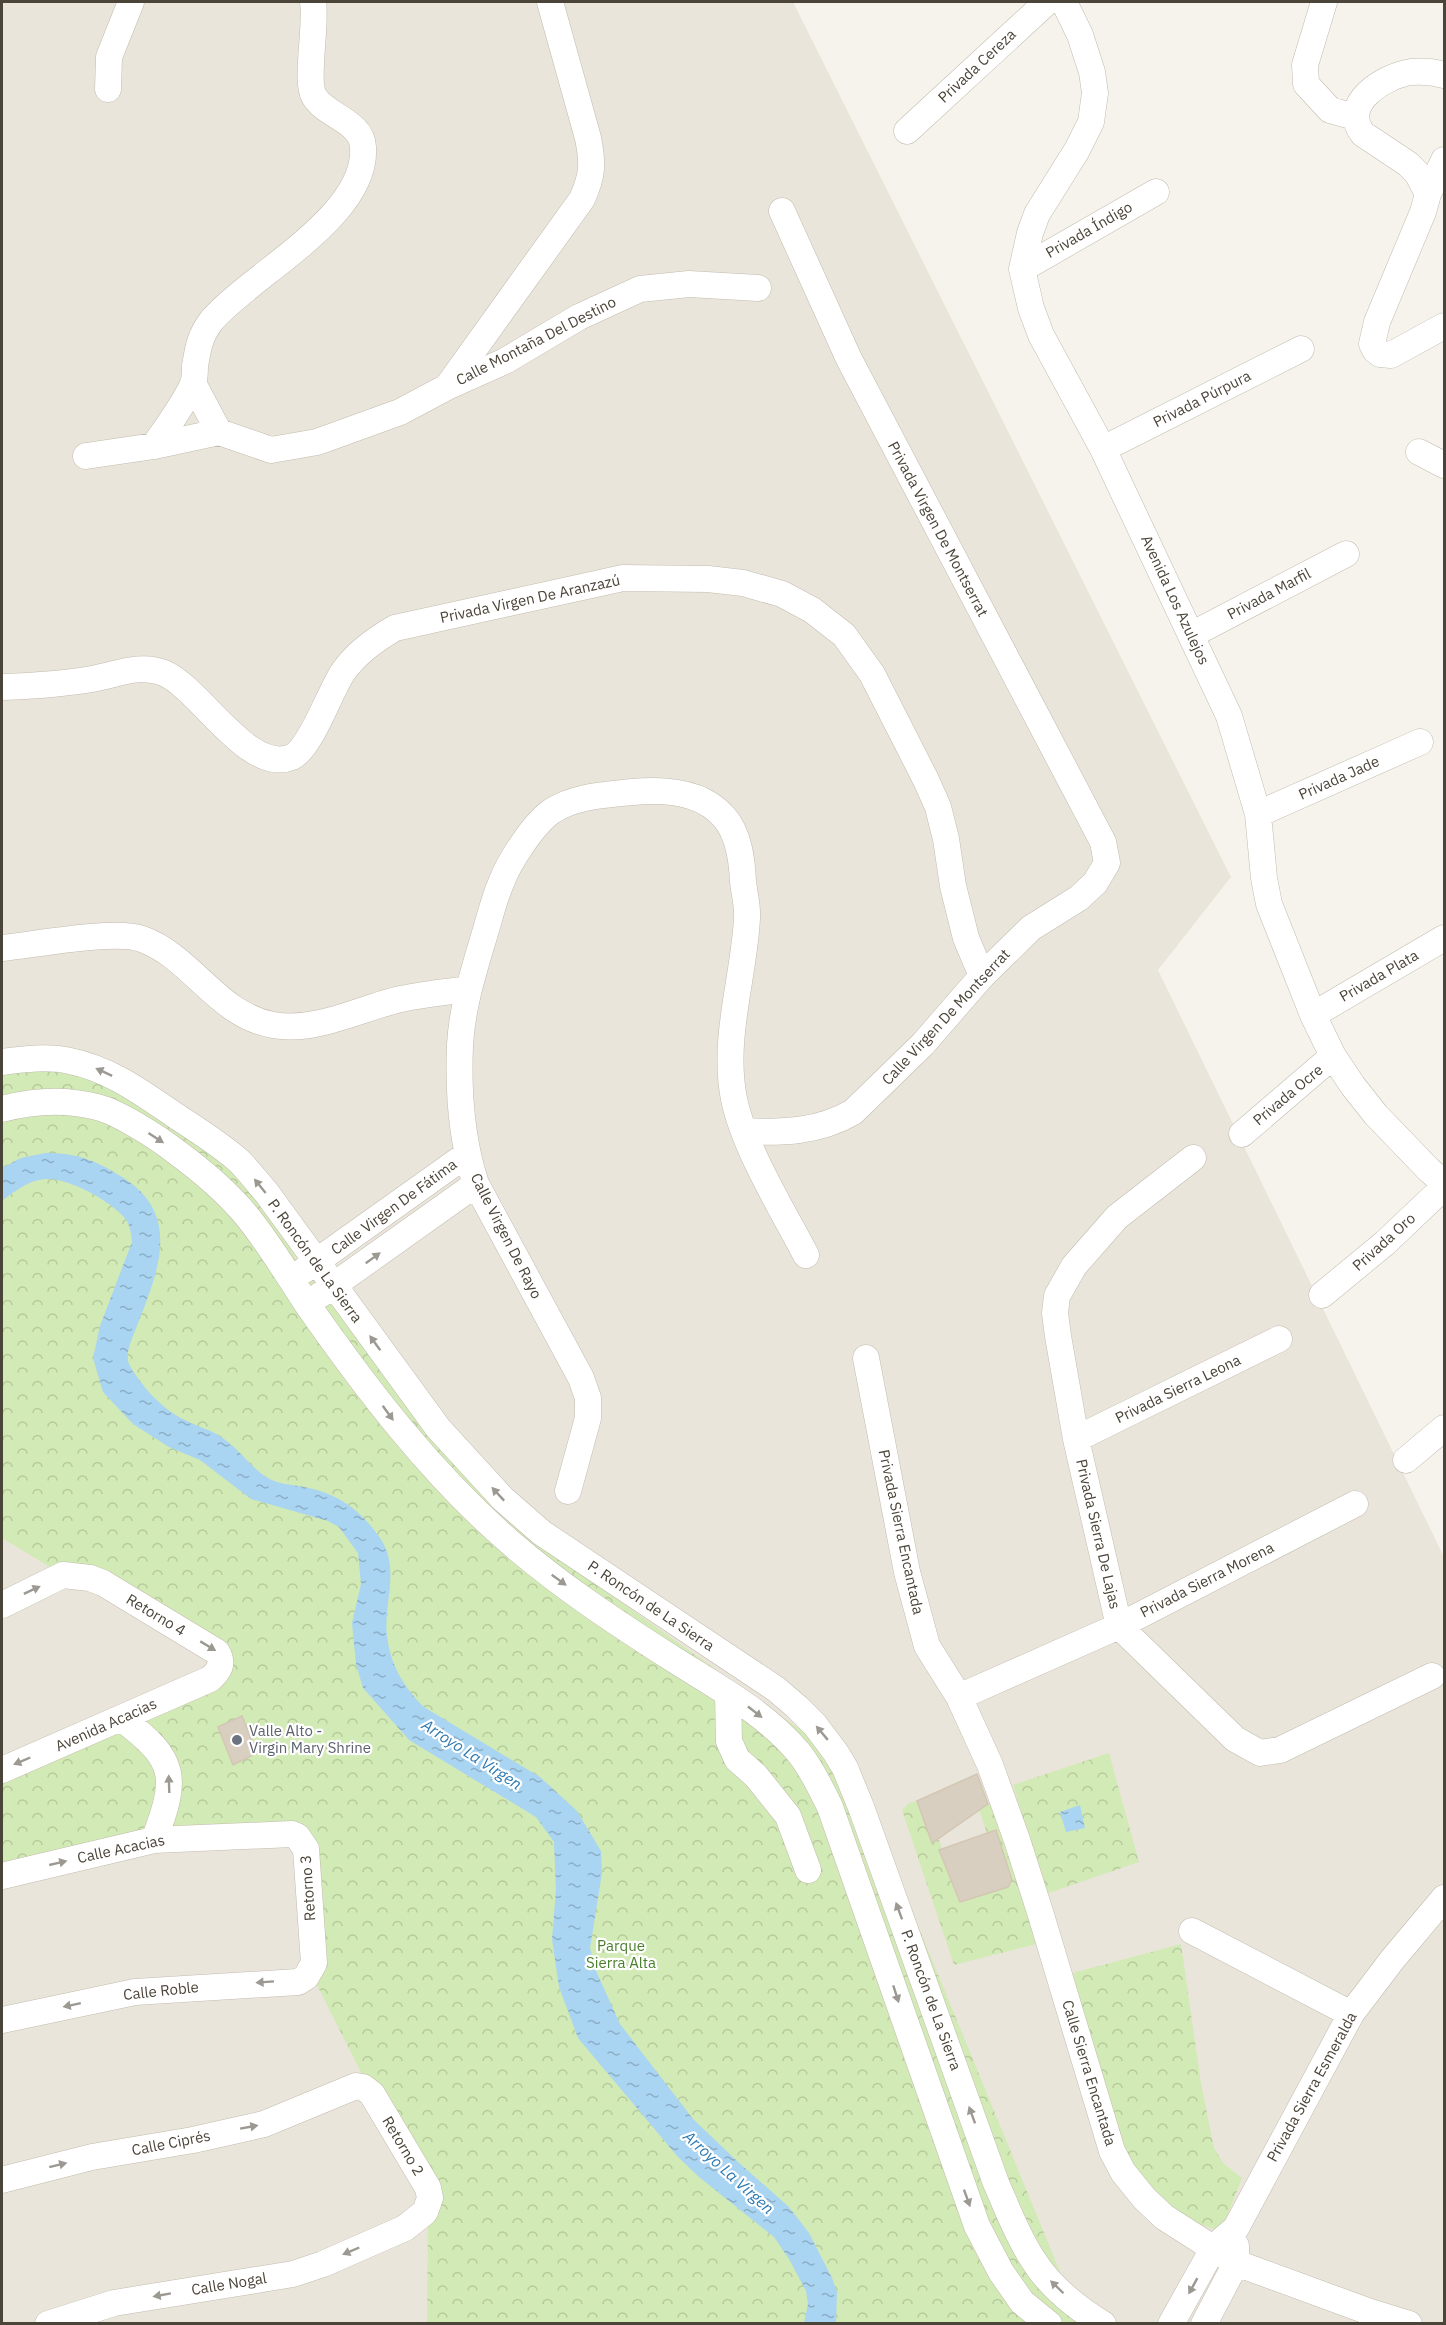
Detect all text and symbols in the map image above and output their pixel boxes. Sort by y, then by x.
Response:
street label: Privada Cereza [934,25,1020,107]
street label: Privada Índigo [1042,197,1135,262]
street label: Calle Montaña Del Destino [453,292,619,389]
street label: Privada Púrpura [1150,366,1254,431]
street label: Privada Virgen De Montserrat [884,438,993,620]
street label: Avenida Los Azulejos [1137,532,1214,668]
street label: Privada Marfil [1224,564,1314,624]
street label: Privada Virgen De Aranzazú [438,570,622,627]
street label: Privada Jade [1296,751,1382,804]
street label: Calle Virgen De Montserrat [878,945,1014,1089]
street label: Privada Plata [1336,945,1422,1006]
street label: Privada Ocre [1249,1060,1327,1129]
one-way arrow [95,1067,112,1076]
one-way arrow [148,1133,164,1144]
street label: Calle Virgen De Fátima [327,1154,460,1259]
street label: Calle Virgen De Rayo [467,1170,546,1302]
one-way arrow [255,1178,267,1193]
street label: P. Roncón de La Sierra [264,1195,367,1326]
street label: Privada Oro [1348,1208,1419,1275]
one-way arrow [364,1252,380,1264]
one-way arrow [369,1336,381,1352]
street label: Privada Sierra Leona [1112,1350,1244,1427]
one-way arrow [382,1406,394,1421]
street label: Privada Sierra Encantada [875,1448,928,1616]
street label: Privada Sierra De Lajas [1072,1457,1125,1611]
one-way arrow [492,1487,506,1501]
street label: Privada Sierra Morena [1137,1538,1277,1622]
street label: P. Roncón de La Sierra [584,1556,718,1655]
one-way arrow [550,1574,566,1586]
one-way arrow [24,1585,41,1595]
street label: Retorno 4 [123,1589,190,1640]
one-way arrow [200,1641,217,1651]
street label: Avenida Acacias [52,1694,160,1755]
one-way arrow [747,1706,762,1718]
water label: Arroyo La Virgen [417,1714,526,1794]
place label: Valle Alto - Virgin Mary Shrine [249,1721,371,1757]
one-way arrow [815,1725,828,1741]
marker: Valle Alto - Virgin Mary Shrine [230,1733,244,1747]
one-way arrow [13,1757,31,1766]
one-way arrow [164,1774,173,1793]
street label: Calle Acacias [75,1830,166,1867]
street label: Retorno 3 [296,1854,319,1922]
one-way arrow [49,1857,68,1867]
one-way arrow [893,1902,903,1920]
street label: P. Roncón de La Sierra [897,1927,966,2073]
park label: Parque Sierra Alta [586,1936,656,1972]
street label: Calle Roble [122,1977,200,2004]
one-way arrow [256,1978,275,1987]
one-way arrow [891,1985,901,2003]
street label: Calle Sierra Encantada [1058,1998,1121,2148]
one-way arrow [62,2001,81,2010]
street label: Privada Sierra Esmeralda [1262,2008,1361,2165]
one-way arrow [966,2105,976,2123]
street label: Retorno 2 [378,2112,429,2179]
one-way arrow [240,2122,259,2131]
water label: Arroyo La Virgen [679,2125,779,2218]
street label: Calle Ciprés [130,2126,212,2159]
one-way arrow [49,2160,67,2170]
one-way arrow [962,2189,972,2207]
one-way arrow [343,2247,360,2256]
street label: Calle Nogal [190,2268,268,2299]
one-way arrow [1188,2278,1198,2295]
one-way arrow [1051,2281,1065,2295]
one-way arrow [153,2290,172,2299]

